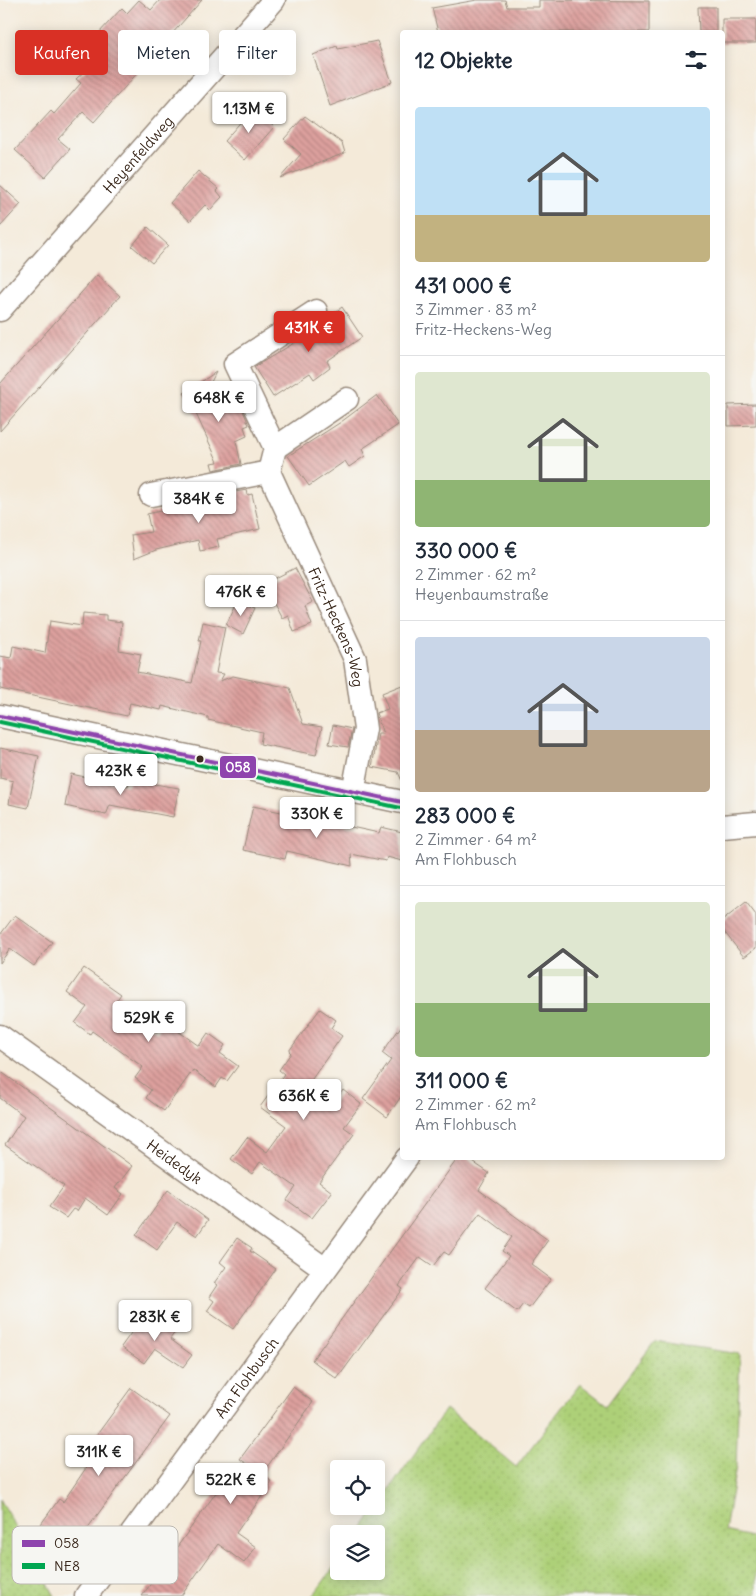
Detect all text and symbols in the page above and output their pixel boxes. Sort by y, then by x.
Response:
chip: Kaufen [15,30,108,75]
chip: Mieten [118,30,209,75]
chip: Filter [219,30,296,75]
icon: filters [682,46,710,74]
text: 12 Objekte [415,47,513,74]
pin: 1.13M € [203,92,295,134]
text: 1.13M € [223,98,275,118]
street label: Heyenfeldweg [98,111,177,197]
icon: home [518,139,608,229]
text: 431 000 € [415,272,512,299]
text: 3 Zimmer · 83 m² [415,299,537,319]
pin: 431K € [268,310,350,353]
text: 431K € [285,317,333,337]
text: Fritz-Heckens-Weg [415,319,552,339]
pin: 648K € [178,380,260,423]
text: 648K € [193,387,245,407]
icon: home [518,405,608,495]
pin: 384K € [158,482,240,524]
text: 384K € [173,488,225,508]
text: 330 000 € [415,537,518,564]
street label: Fritz-Heckens-Weg [304,564,368,688]
text: 2 Zimmer · 62 m² [415,564,536,584]
pin: 476K € [200,574,282,617]
text: 476K € [216,581,266,601]
text: Heyenbaumstraße [415,584,549,604]
icon: home [518,670,608,760]
pin: 423K € [80,754,162,796]
unlabelled marker [195,754,205,764]
line badge: 058 [219,755,257,779]
text: 058 [225,758,251,776]
text: 423K € [95,760,147,780]
pin: 330K € [276,796,358,839]
text: 283 000 € [415,802,516,829]
text: 330K € [291,803,343,823]
text: 2 Zimmer · 64 m² [415,829,537,849]
text: Am Flohbusch [415,849,517,869]
icon: home [518,935,608,1025]
pin: 529K € [108,1000,190,1043]
text: 529K € [123,1007,175,1027]
text: 311 000 € [415,1067,508,1094]
pin: 636K € [263,1078,345,1121]
text: 636K € [278,1085,330,1105]
text: 2 Zimmer · 62 m² [415,1094,536,1114]
text: Am Flohbusch [415,1114,517,1134]
street label: Heidedyk [143,1135,207,1188]
pin: 283K € [114,1300,196,1342]
text: 283K € [129,1306,181,1326]
street label: Am Flohbusch [210,1333,282,1422]
pin: 311K € [58,1434,140,1477]
text: 311K € [76,1441,122,1461]
map controls [330,1460,385,1580]
button: locate [330,1460,385,1515]
pin: 522K € [190,1462,272,1505]
text: 522K € [206,1469,256,1489]
button: layers [330,1525,385,1580]
legend [12,1526,178,1584]
text: 058 [54,1534,79,1552]
text: NE8 [54,1557,80,1575]

